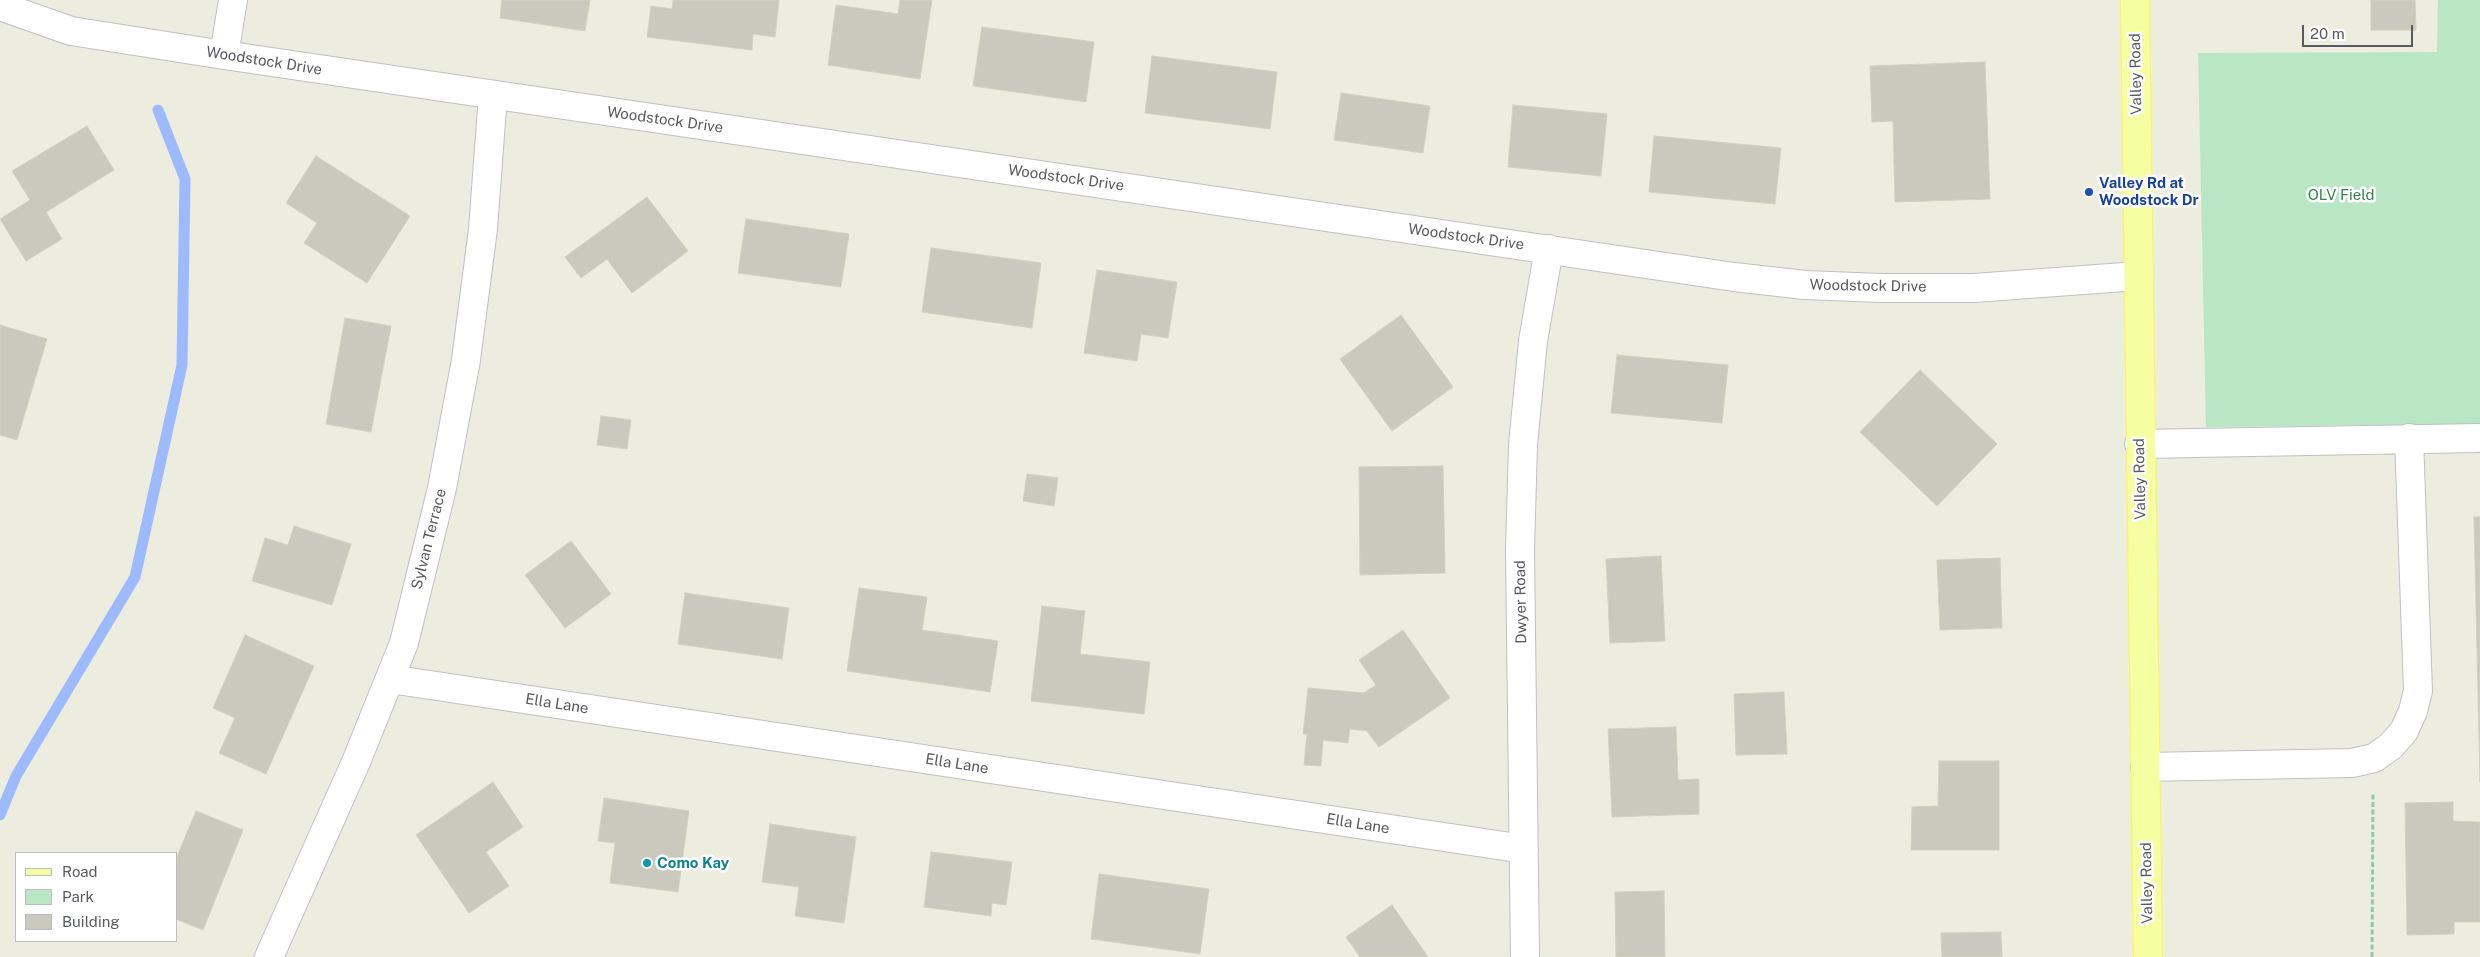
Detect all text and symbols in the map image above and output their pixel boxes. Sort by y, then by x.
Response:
scale bar [2305,15,2416,47]
text: 20 m [2310,25,2345,42]
street label: Valley Road [2126,33,2146,115]
street label: Woodstock Drive [205,43,323,79]
street label: Woodstock Drive [606,103,724,137]
street label: Woodstock Drive [1007,161,1125,195]
place label: Valley Rd at Woodstock Dr [2099,174,2199,209]
marker: Valley Rd at Woodstock Dr [2083,186,2095,198]
park label: OLV Field [2308,186,2374,204]
street label: Woodstock Drive [1407,220,1525,254]
street label: Woodstock Drive [1809,276,1927,296]
street label: Valley Road [2130,438,2150,520]
street label: Sylvan Terrace [408,487,450,591]
street label: Dwyer Road [1511,560,1531,644]
street label: Ella Lane [524,690,590,718]
street label: Ella Lane [924,750,990,778]
street label: Ella Lane [1325,810,1391,838]
street label: Valley Road [2137,842,2157,924]
legend [15,852,178,942]
place label: Como Kay [657,854,729,872]
marker: Como Kay [641,857,653,869]
text: Road [62,863,98,880]
text: Park [62,888,94,905]
text: Building [62,913,120,930]

